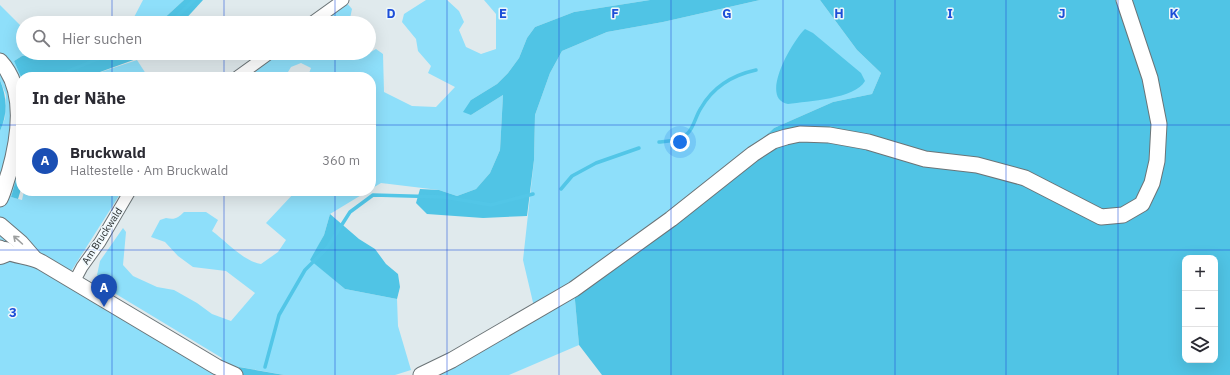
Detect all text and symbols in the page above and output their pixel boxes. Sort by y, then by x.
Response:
text: D [386,5,396,22]
text: E [499,5,507,22]
text: F [611,5,619,22]
text: G [722,5,732,22]
text: H [834,5,844,22]
text: I [947,5,953,22]
text: J [1058,5,1066,22]
text: K [1169,5,1179,22]
search box [16,16,376,60]
icon: search [30,27,52,49]
text: Hier suchen [62,29,142,48]
text: In der Nähe [32,87,126,109]
your location [670,132,690,152]
text: Bruckwald [70,143,146,162]
text: A [41,152,49,169]
text: 360 m [322,152,360,169]
text: Haltestelle · Am Bruckwald [70,162,228,179]
street label: Am Bruckwald [79,205,125,267]
one-way arrow [13,236,23,245]
map controls [1182,255,1218,363]
button: + [1182,255,1218,291]
pin: A [91,274,117,307]
button: − [1182,291,1218,327]
text: 3 [9,304,17,321]
button: layers [1182,327,1218,363]

